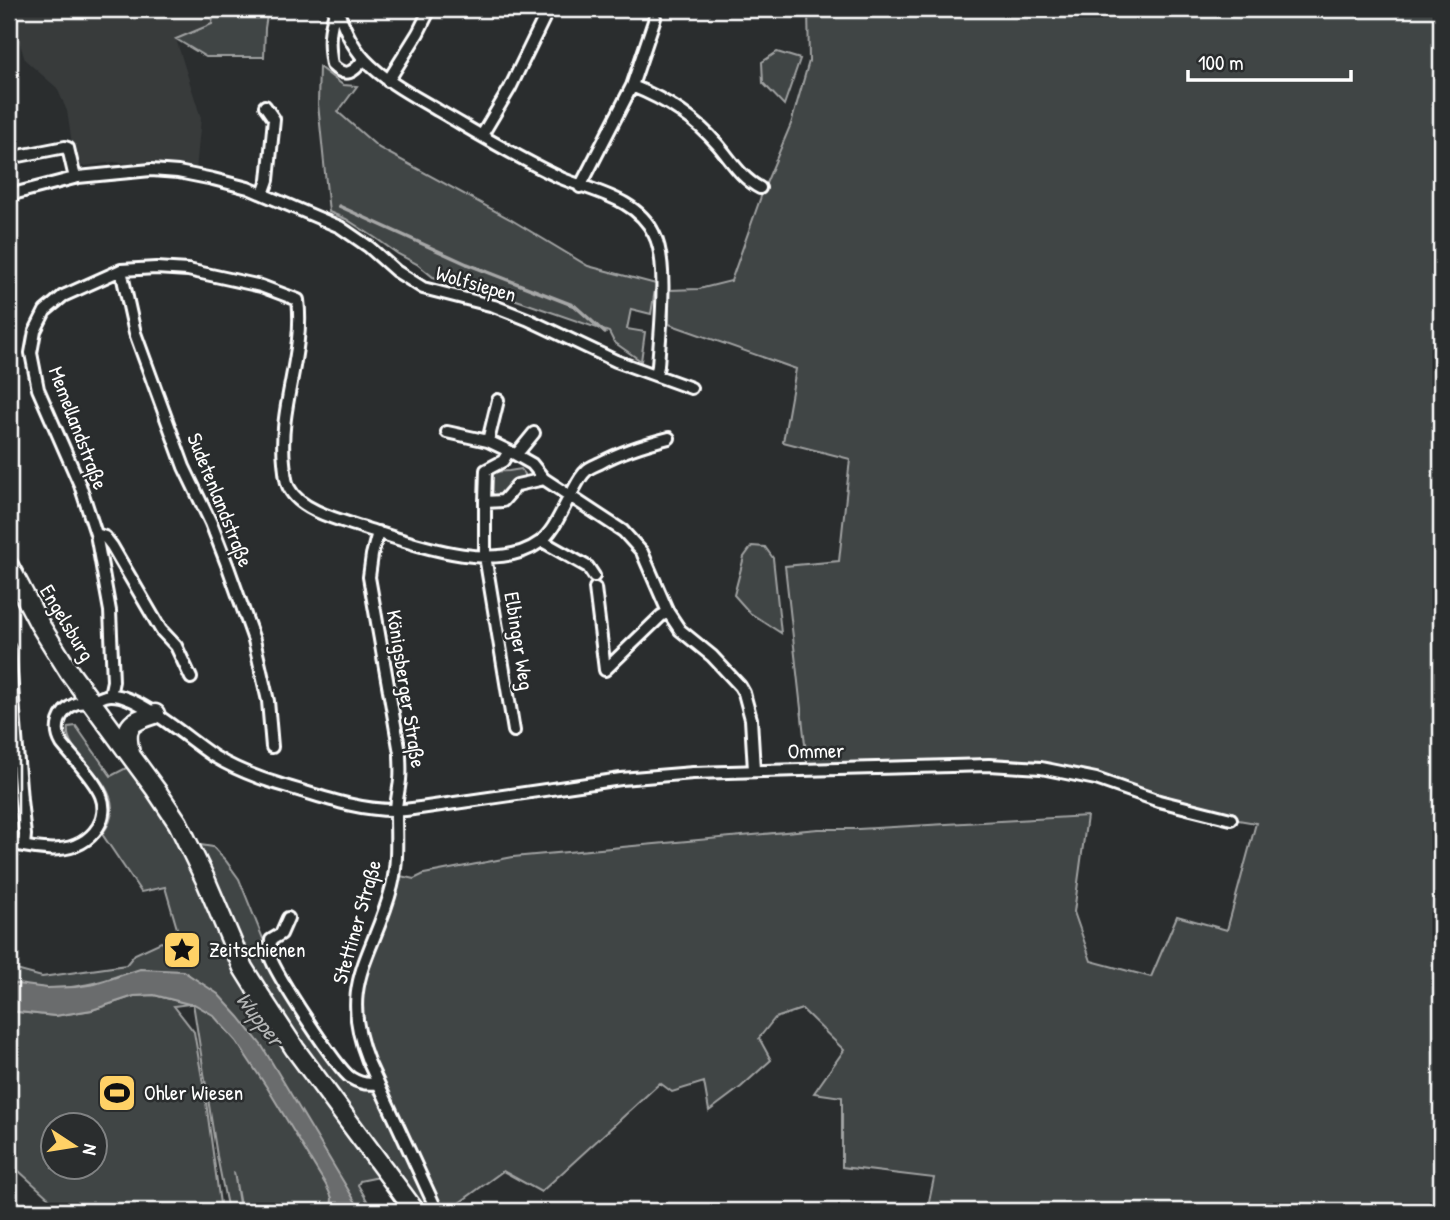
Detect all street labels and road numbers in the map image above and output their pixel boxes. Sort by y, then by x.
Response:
street label: Wolfsiepen [432,258,520,309]
street label: Memellandstraße [42,362,115,493]
street label: Sudetenlandstraße [180,428,261,571]
street label: Engelsburg [33,579,102,666]
street label: Elbinger Weg [497,590,542,692]
street label: Königsberger Straße [380,608,433,770]
street label: Ommer [787,736,845,765]
street label: Stettiner Straße [325,856,388,987]

